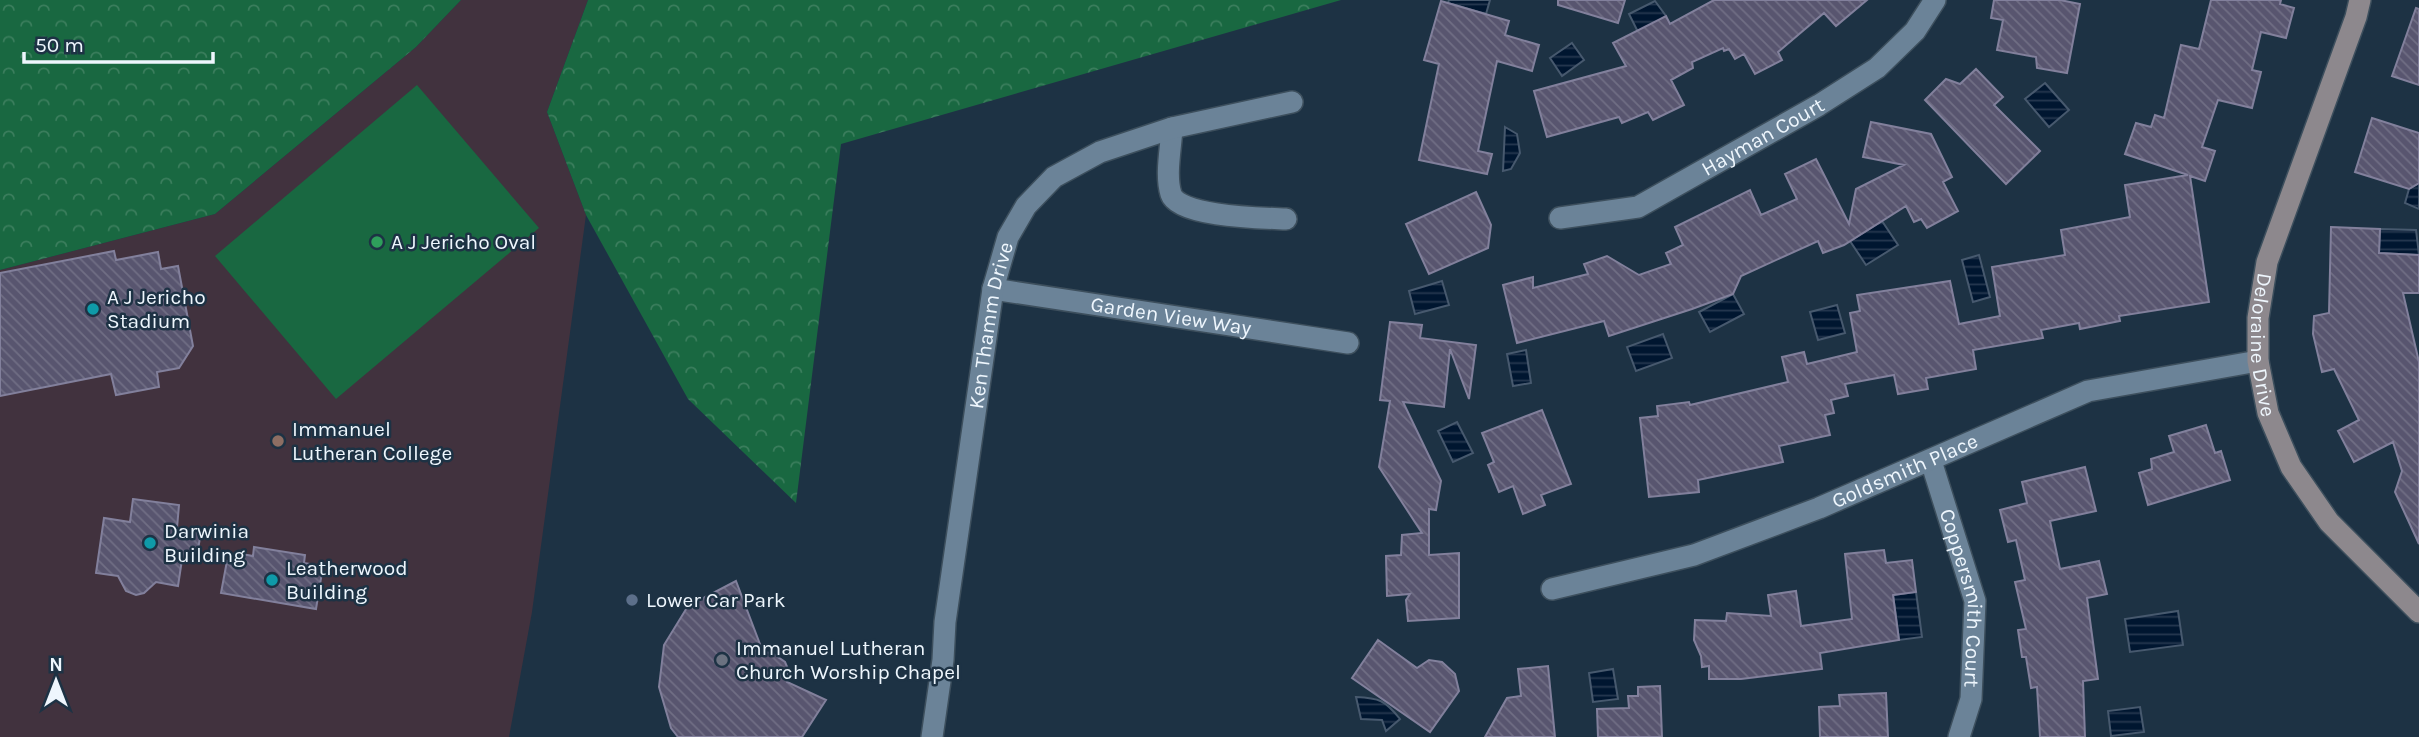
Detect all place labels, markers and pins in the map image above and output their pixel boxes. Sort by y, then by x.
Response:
place label: A J Jericho Oval [391,230,536,254]
marker: A J Jericho Oval [369,234,385,250]
place label: A J Jericho Stadium [107,285,206,333]
marker: A J Jericho Stadium [85,301,101,317]
place label: Immanuel Lutheran College [292,417,452,465]
marker: Immanuel Lutheran College [270,433,286,449]
place label: Darwinia Building [164,519,249,567]
marker: Darwinia Building [142,535,158,551]
place label: Leatherwood Building [286,556,408,604]
marker: Leatherwood Building [264,572,280,588]
place label: Lower Car Park [646,588,786,612]
marker: Lower Car Park [624,592,640,608]
place label: Immanuel Lutheran Church Worship Chapel [736,636,961,684]
marker: Immanuel Lutheran Church Worship Chapel [714,652,730,668]

